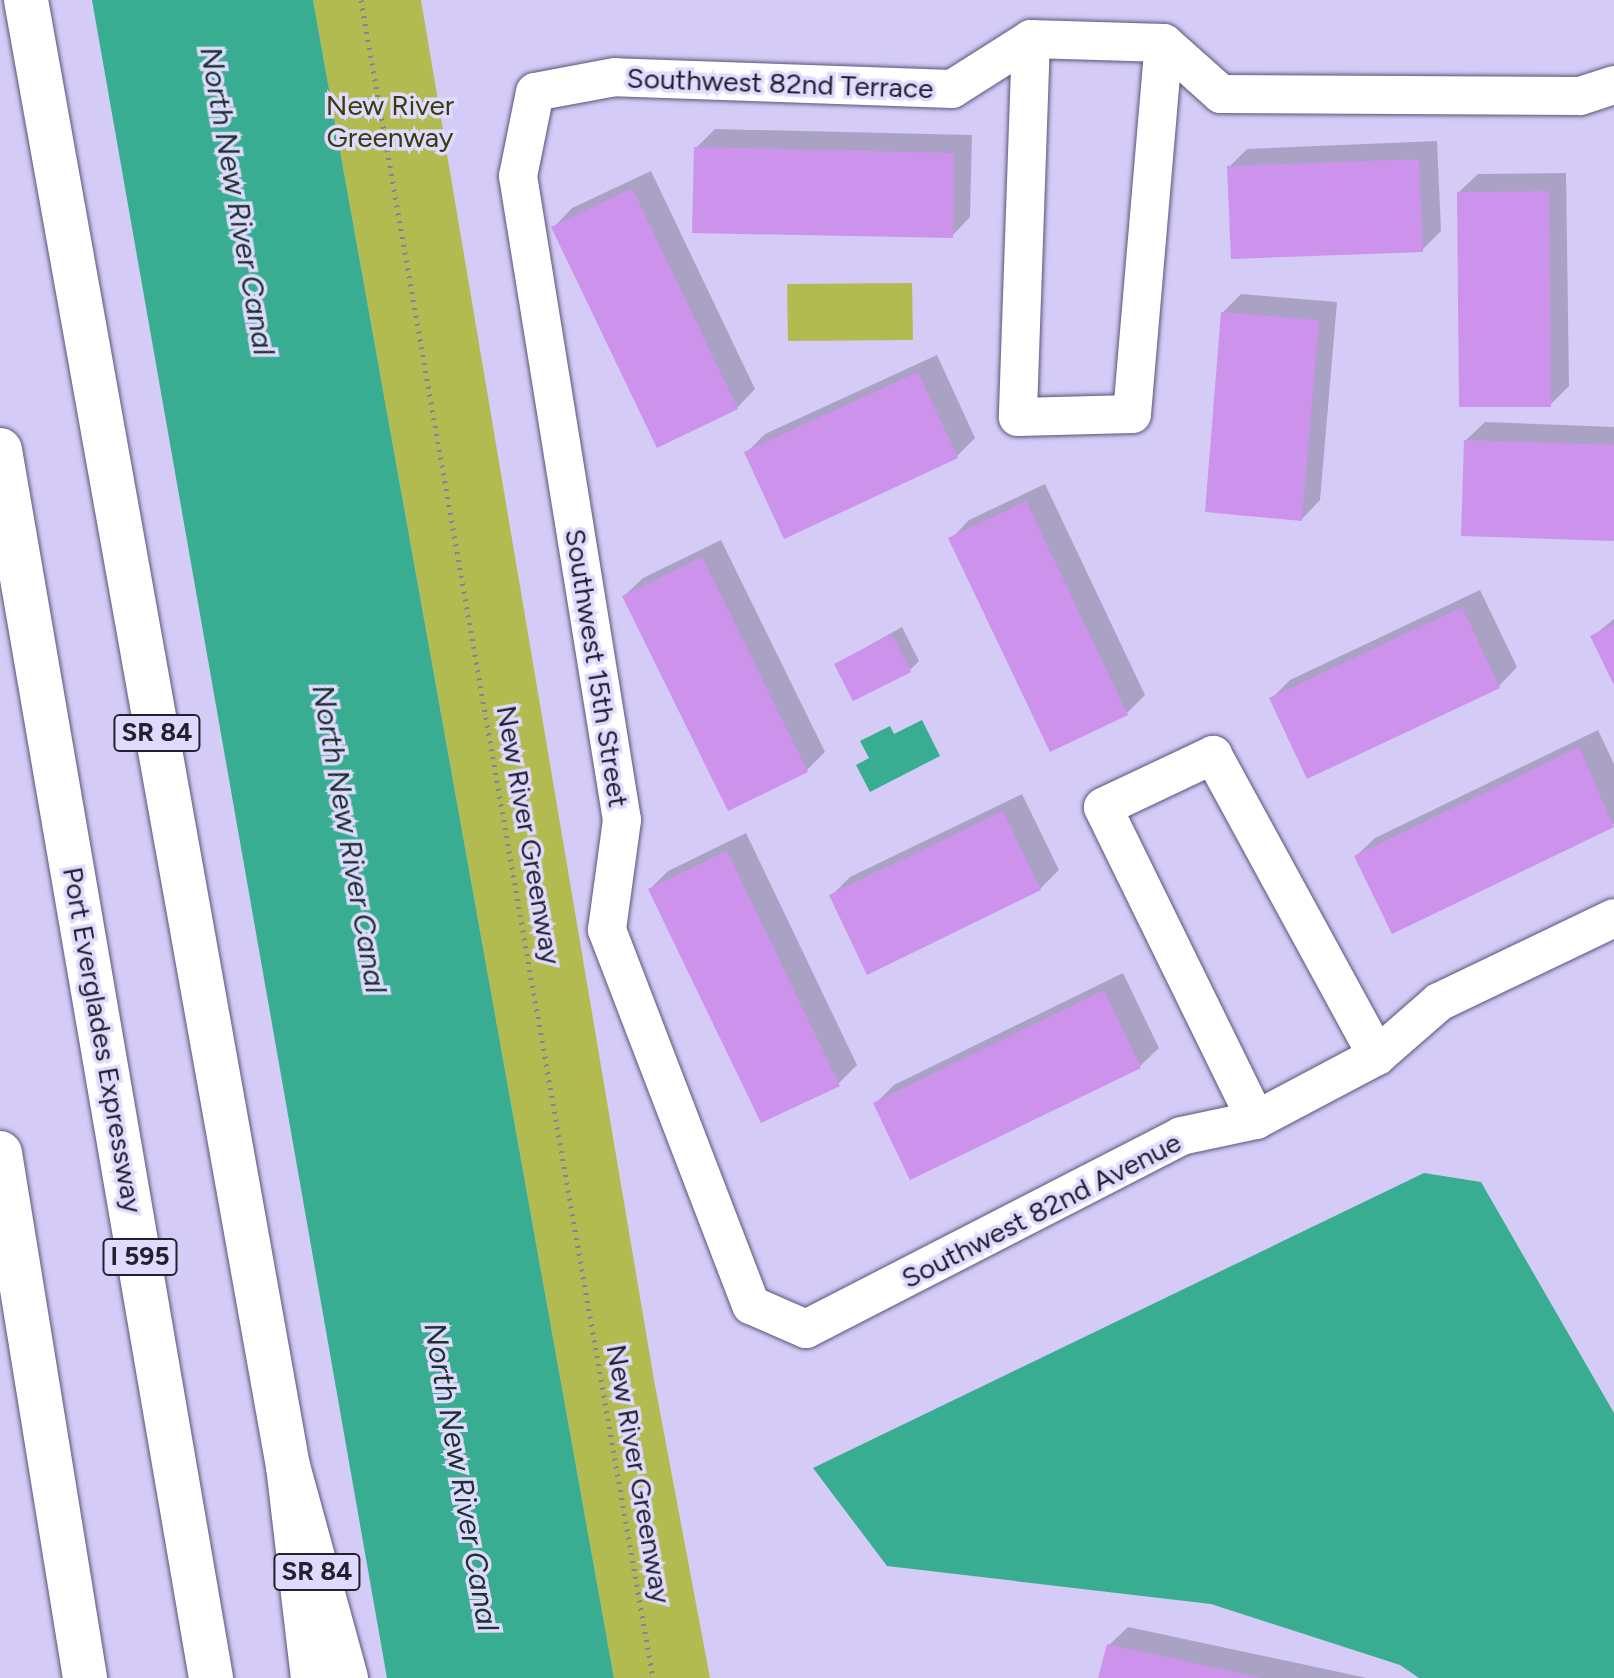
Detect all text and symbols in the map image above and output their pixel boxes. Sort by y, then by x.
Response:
water label: North New River Canal [192,44,282,358]
street label: Southwest 82nd Terrace [626,61,934,105]
park label: New River Greenway [326,88,454,154]
street label: Southwest 15th Street [558,526,636,810]
water label: North New River Canal [304,682,394,996]
street label: New River Greenway [490,703,568,967]
road number: SR 84 [113,711,201,755]
street label: Port Everglades Expressway [56,864,150,1216]
street label: Southwest 82nd Avenue [896,1125,1186,1295]
road number: I 595 [102,1235,178,1279]
water label: North New River Canal [416,1320,506,1634]
street label: New River Greenway [600,1342,678,1606]
road number: SR 84 [273,1550,361,1594]

